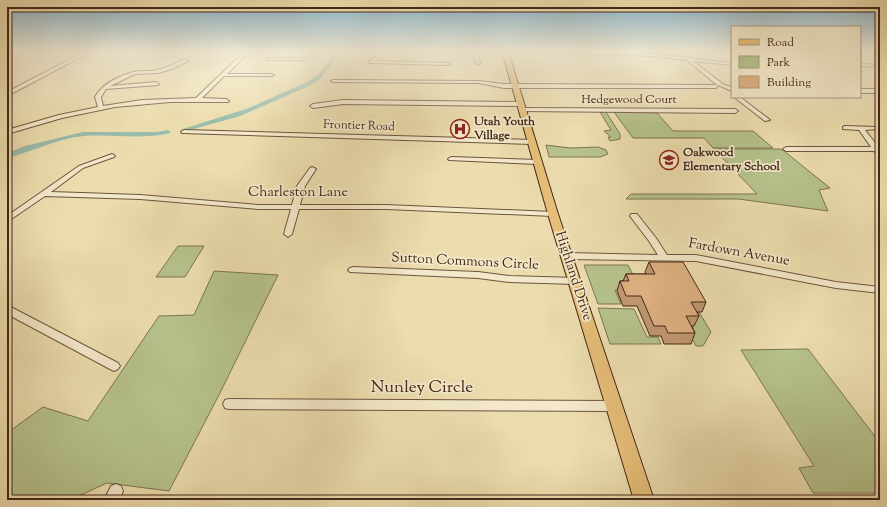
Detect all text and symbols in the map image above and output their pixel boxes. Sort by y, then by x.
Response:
legend [731,26,861,98]
text: Road [767,34,794,52]
text: Park [767,54,790,72]
text: Building [767,74,811,92]
street label: Hedgewood Court [581,91,677,109]
place label: Utah Youth Village [473,113,536,145]
street label: Frontier Road [323,116,395,136]
hospital icon: Utah Youth Village [449,118,471,140]
place label: Oakwood Elementary School [682,144,780,176]
school or university icon: Oakwood Elementary School [658,149,680,171]
street label: Charleston Lane [248,183,348,203]
street label: Highland Drive [549,229,597,323]
street label: Fardown Avenue [687,234,791,272]
street label: Sutton Commons Circle [391,248,539,276]
street label: Nunley Circle [371,376,473,400]

